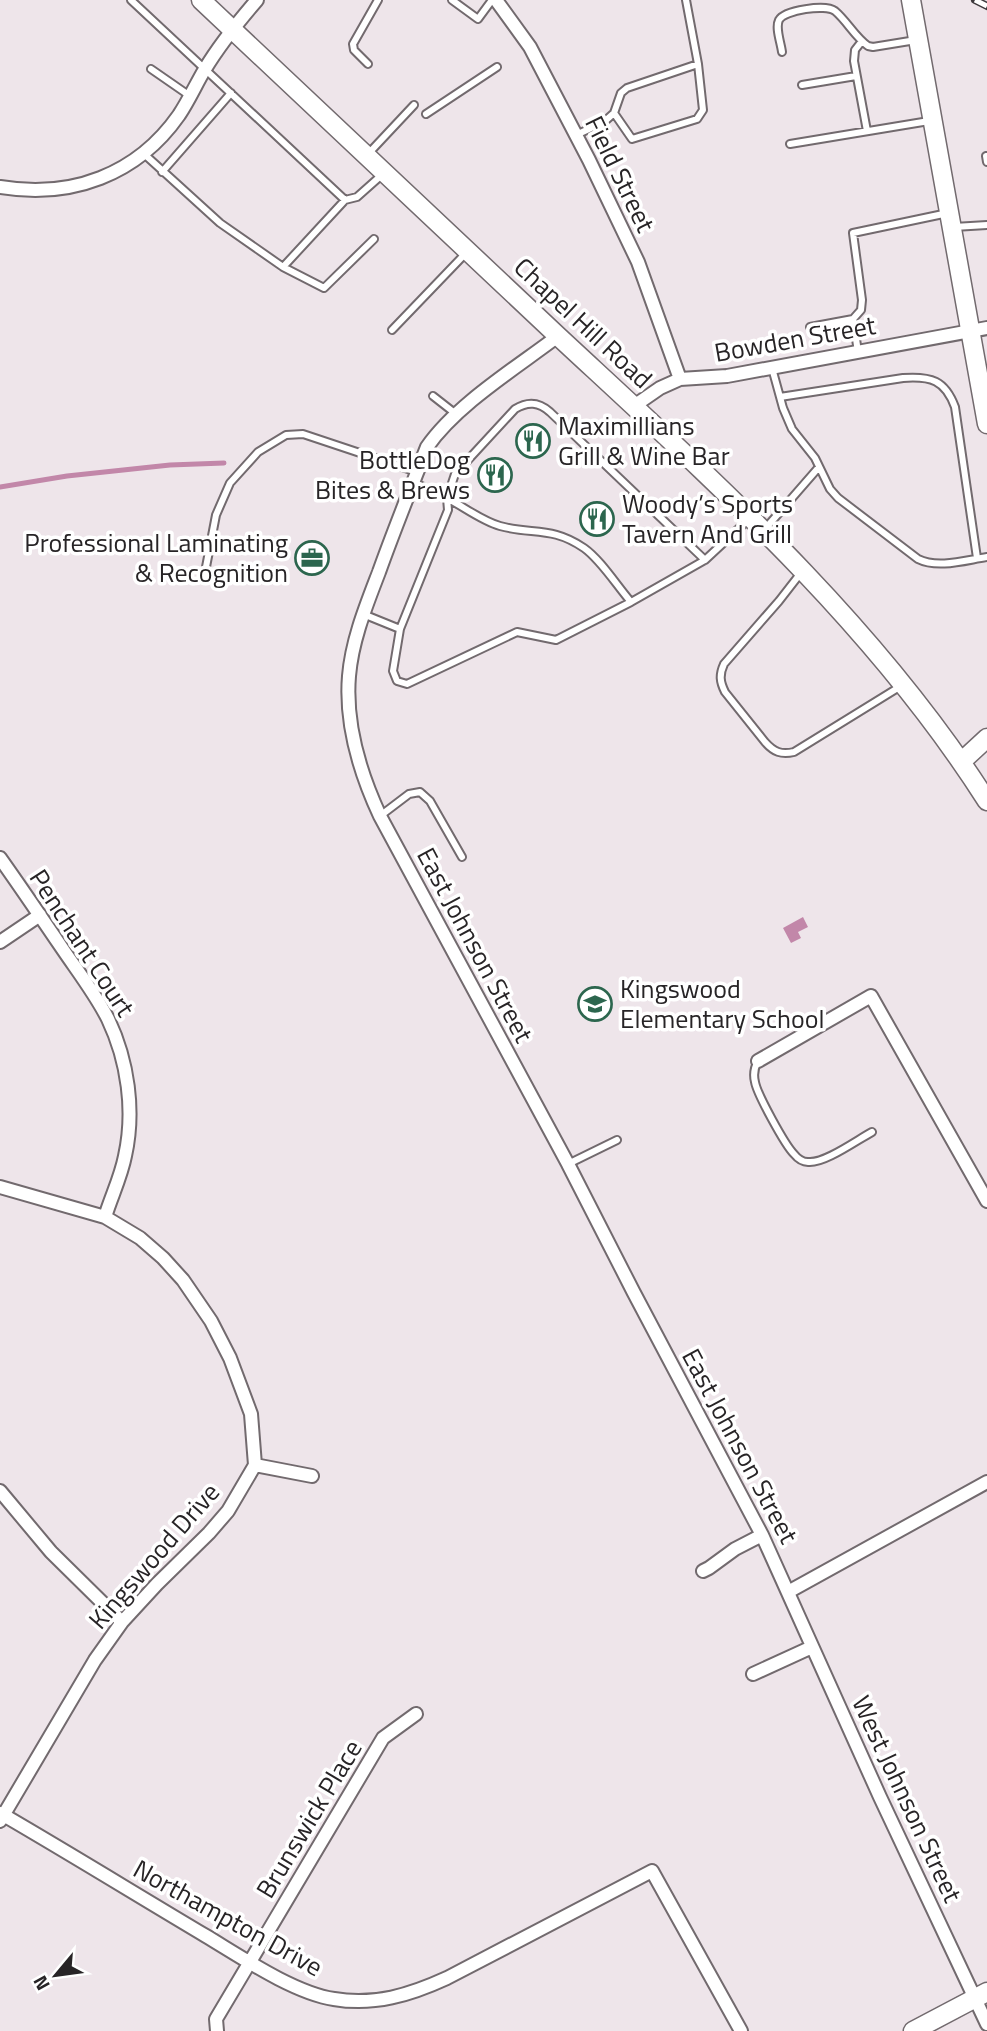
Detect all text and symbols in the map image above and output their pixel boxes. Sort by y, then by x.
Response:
street label: Field Street [576,109,665,239]
street label: Chapel Hill Road [505,248,661,397]
street label: Bowden Street [711,305,879,372]
place label: Maximillians Grill & Wine Bar [558,406,730,475]
restaurant icon: Maximillians Grill & Wine Bar [514,422,552,460]
place label: BottleDog Bites & Brews [315,440,470,509]
restaurant icon: BottleDog Bites & Brews [476,456,514,494]
place label: Woody’s Sports Tavern And Grill [622,484,793,553]
restaurant icon: Woody’s Sports Tavern And Grill [578,500,616,538]
place label: Professional Laminating & Recognition [24,523,288,592]
office icon: Professional Laminating & Recognition [293,539,331,577]
street label: East Johnson Street [408,840,543,1049]
street label: Penchant Court [20,861,145,1024]
place label: Kingswood Elementary School [620,969,825,1038]
school or university icon: Kingswood Elementary School [576,985,614,1023]
street label: East Johnson Street [673,1341,808,1550]
street label: Kingswood Drive [79,1474,228,1638]
street label: West Johnson Street [842,1689,972,1909]
street label: Brunswick Place [246,1732,371,1905]
street label: Northampton Drive [126,1849,330,1986]
north arrow [21,1940,91,2010]
text: N [25,1971,57,1996]

